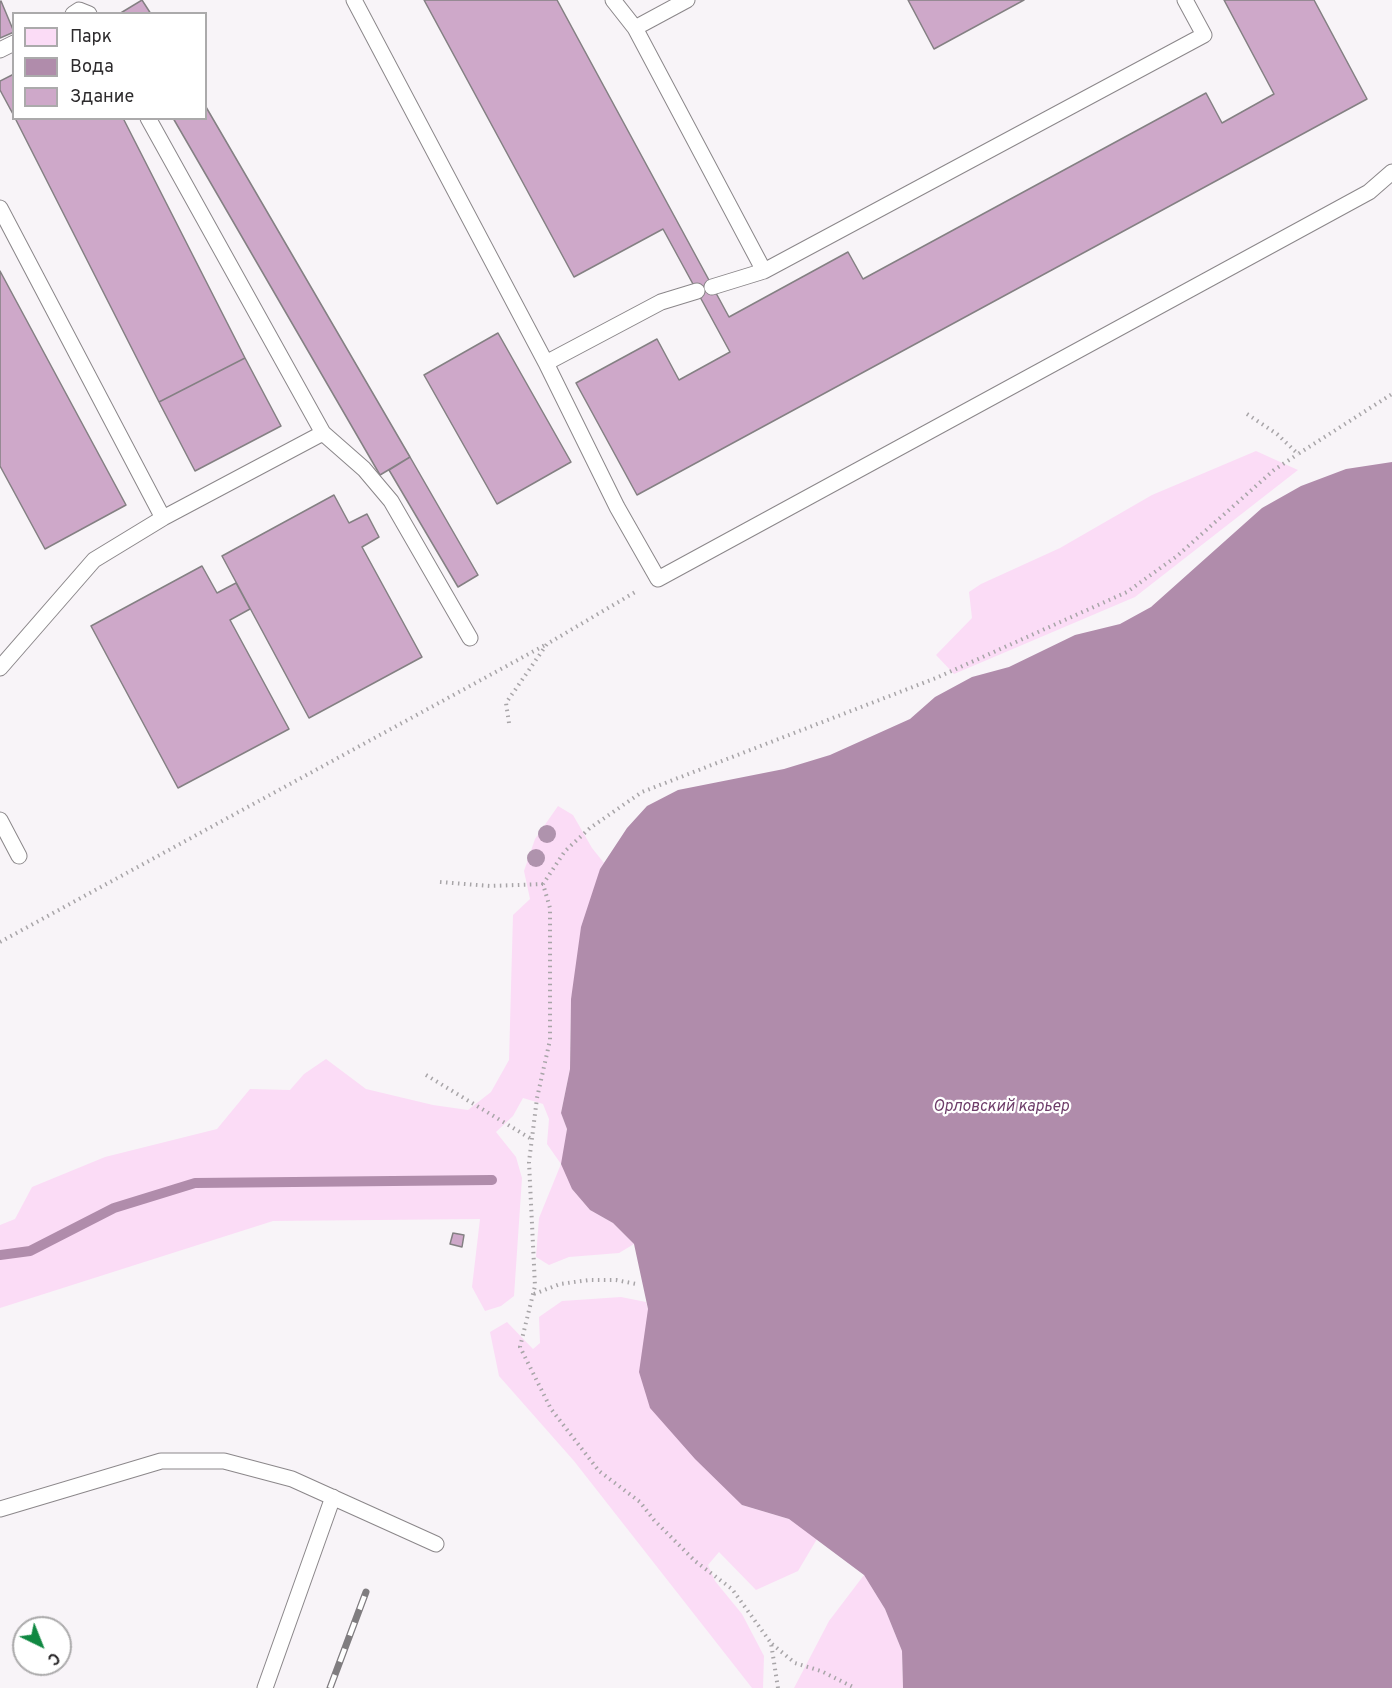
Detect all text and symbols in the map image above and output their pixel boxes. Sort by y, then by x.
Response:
legend [12,12,207,120]
text: Парк [70,26,112,49]
text: Вода [70,56,114,79]
text: Здание [70,86,134,109]
water label: Орловский карьер [933,1098,1069,1118]
north arrow [12,1616,72,1676]
text: С [42,1647,63,1668]

